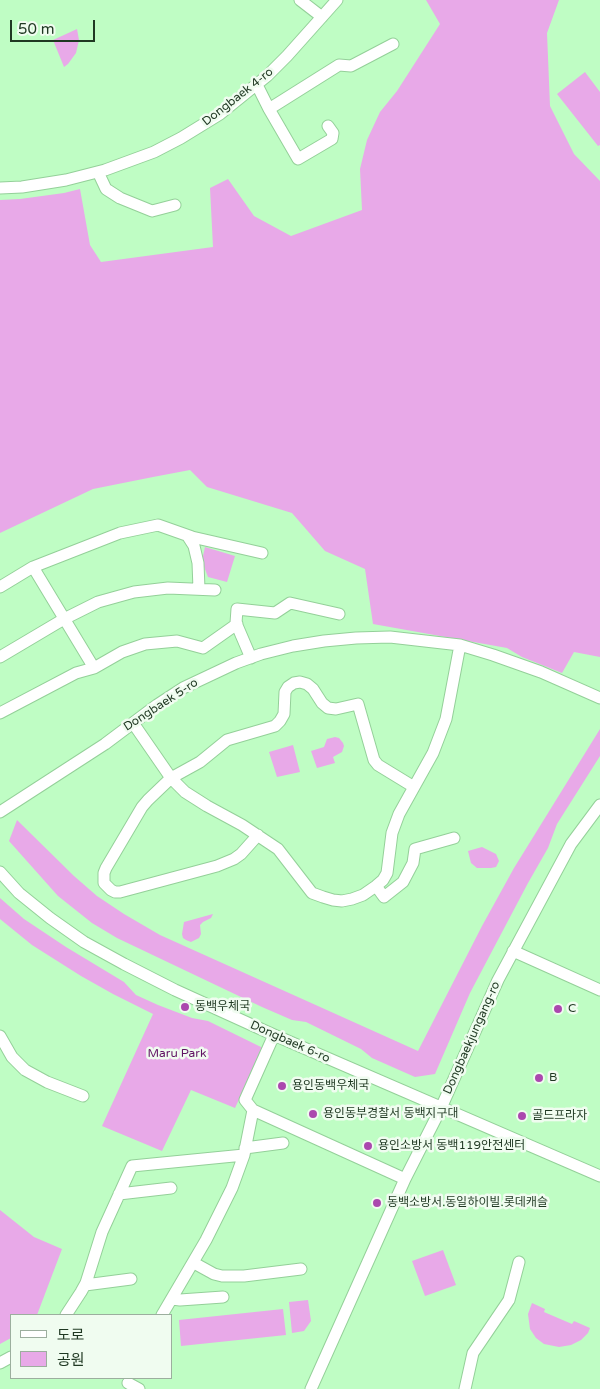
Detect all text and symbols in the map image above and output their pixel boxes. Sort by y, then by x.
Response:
scale bar [12,10,98,42]
text: 50 m [18,20,55,38]
street label: Dongbaek 4-ro [200,65,276,129]
street label: Dongbaek 5-ro [121,676,201,734]
street label: Dongbaekjungang-ro [441,979,503,1097]
place label: 동백우체국 [195,1000,250,1014]
marker: 동백우체국 [179,1001,191,1013]
place label: C [568,1002,576,1016]
marker: C [552,1003,564,1015]
street label: Dongbaek 6-ro [248,1018,332,1066]
park label: Maru Park [148,1047,206,1061]
place label: B [549,1071,557,1085]
marker: B [533,1072,545,1084]
place label: 용인동백우체국 [292,1079,369,1093]
marker: 용인동백우체국 [276,1080,288,1092]
place label: 용인동부경찰서 동백지구대 [323,1107,459,1121]
marker: 용인동부경찰서 동백지구대 [307,1108,319,1120]
place label: 골드프라자 [532,1109,587,1123]
marker: 골드프라자 [516,1110,528,1122]
place label: 용인소방서 동백119안전센터 [378,1139,525,1153]
marker: 용인소방서 동백119안전센터 [362,1140,374,1152]
place label: 동백소방서.동일하이빌.롯데캐슬 [387,1196,548,1210]
marker: 동백소방서.동일하이빌.롯데캐슬 [371,1197,383,1209]
legend [10,1314,172,1379]
text: 도로 [57,1326,85,1344]
text: 공원 [57,1351,85,1369]

